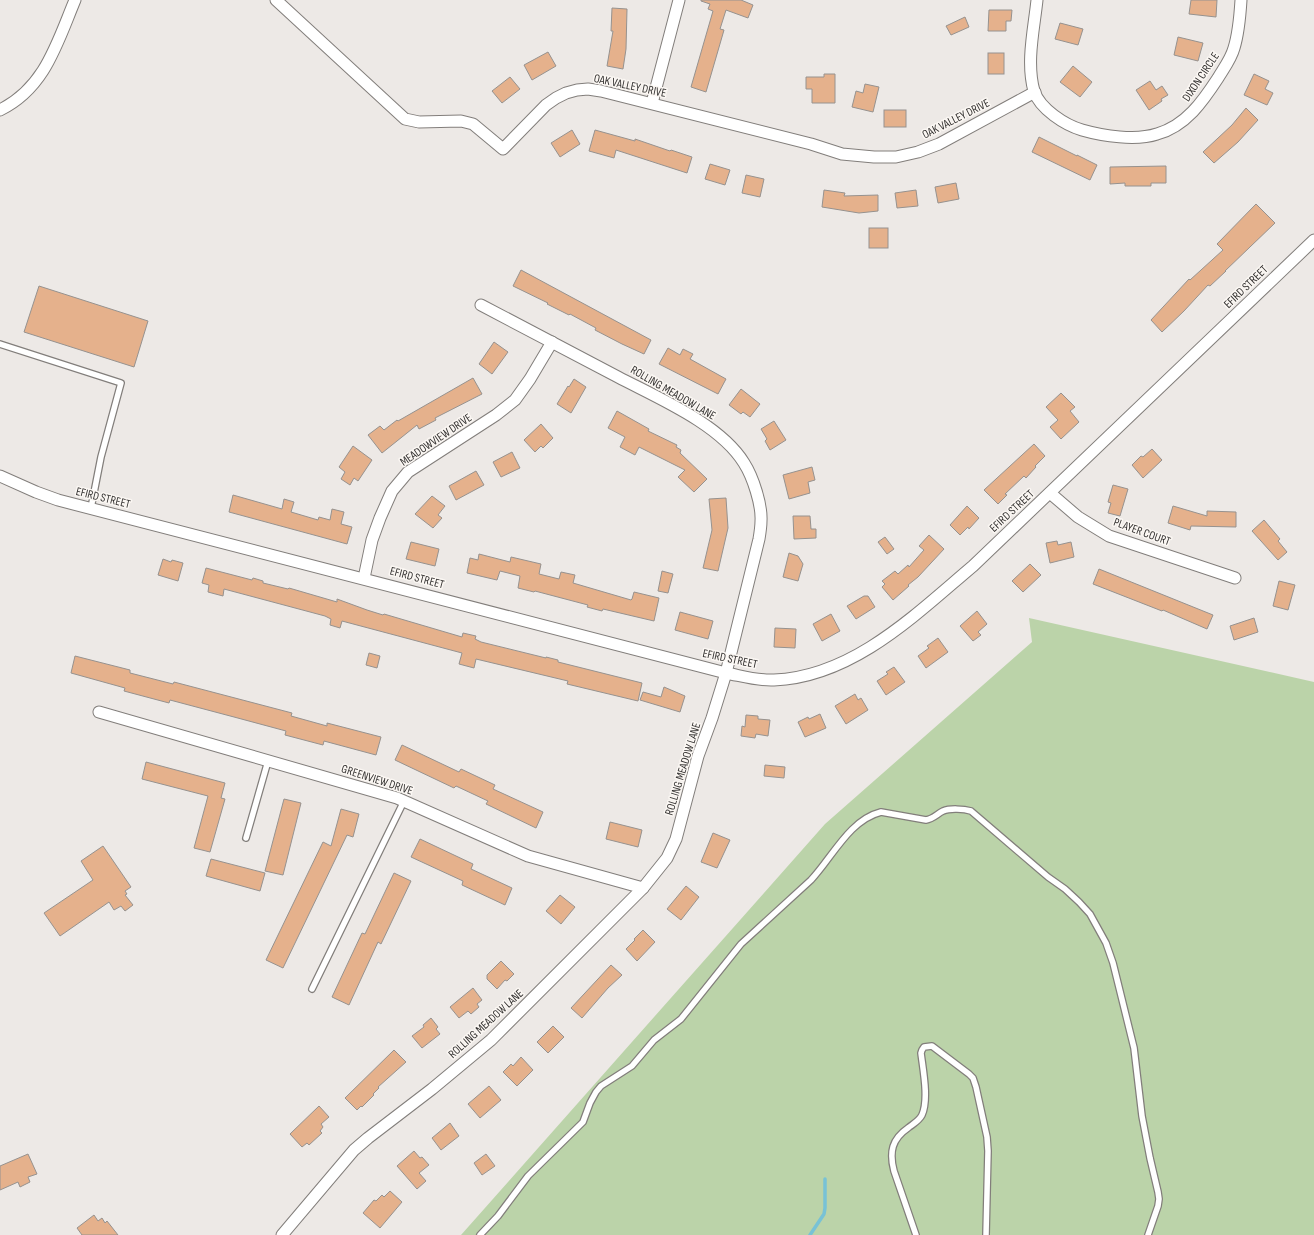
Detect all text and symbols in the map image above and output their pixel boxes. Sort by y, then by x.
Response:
street label: DIXON CIRCLE [1179,50,1223,104]
street label: OAK VALLEY DRIVE [592,71,668,101]
street label: OAK VALLEY DRIVE [920,96,992,142]
street label: EFIRD STREET [1221,262,1271,312]
street label: ROLLING MEADOW LANE [628,362,718,424]
street label: MEADOWVIEW DRIVE [397,410,475,470]
street label: EFIRD STREET [74,484,132,512]
street label: EFIRD STREET [987,486,1038,535]
street label: PLAYER COURT [1111,515,1173,549]
street label: EFIRD STREET [388,564,446,592]
street label: EFIRD STREET [701,646,759,672]
street label: ROLLING MEADOW LANE [662,721,704,817]
street label: GREENVIEW DRIVE [339,761,415,799]
street label: ROLLING MEADOW LANE [445,986,527,1062]

